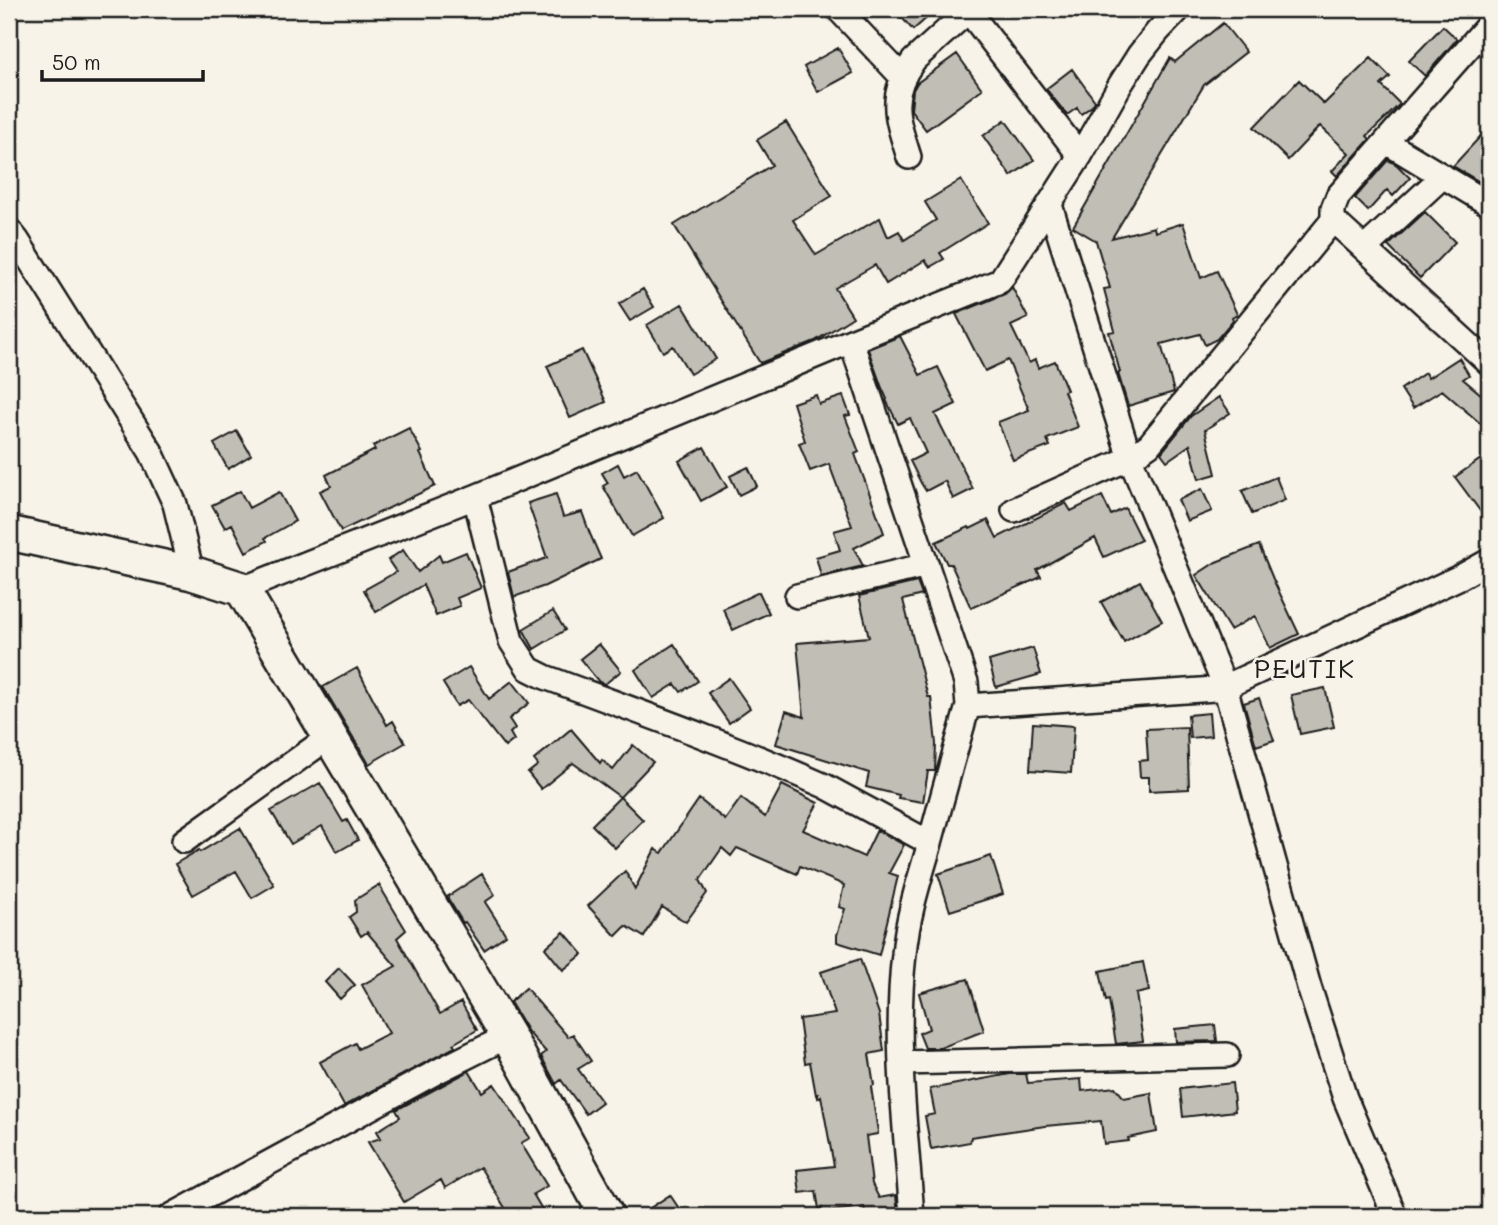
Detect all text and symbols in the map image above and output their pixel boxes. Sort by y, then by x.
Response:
scale bar [42,38,203,82]
text: 50 m [52,48,101,75]
district label: PEUTIK [1254,651,1356,685]

